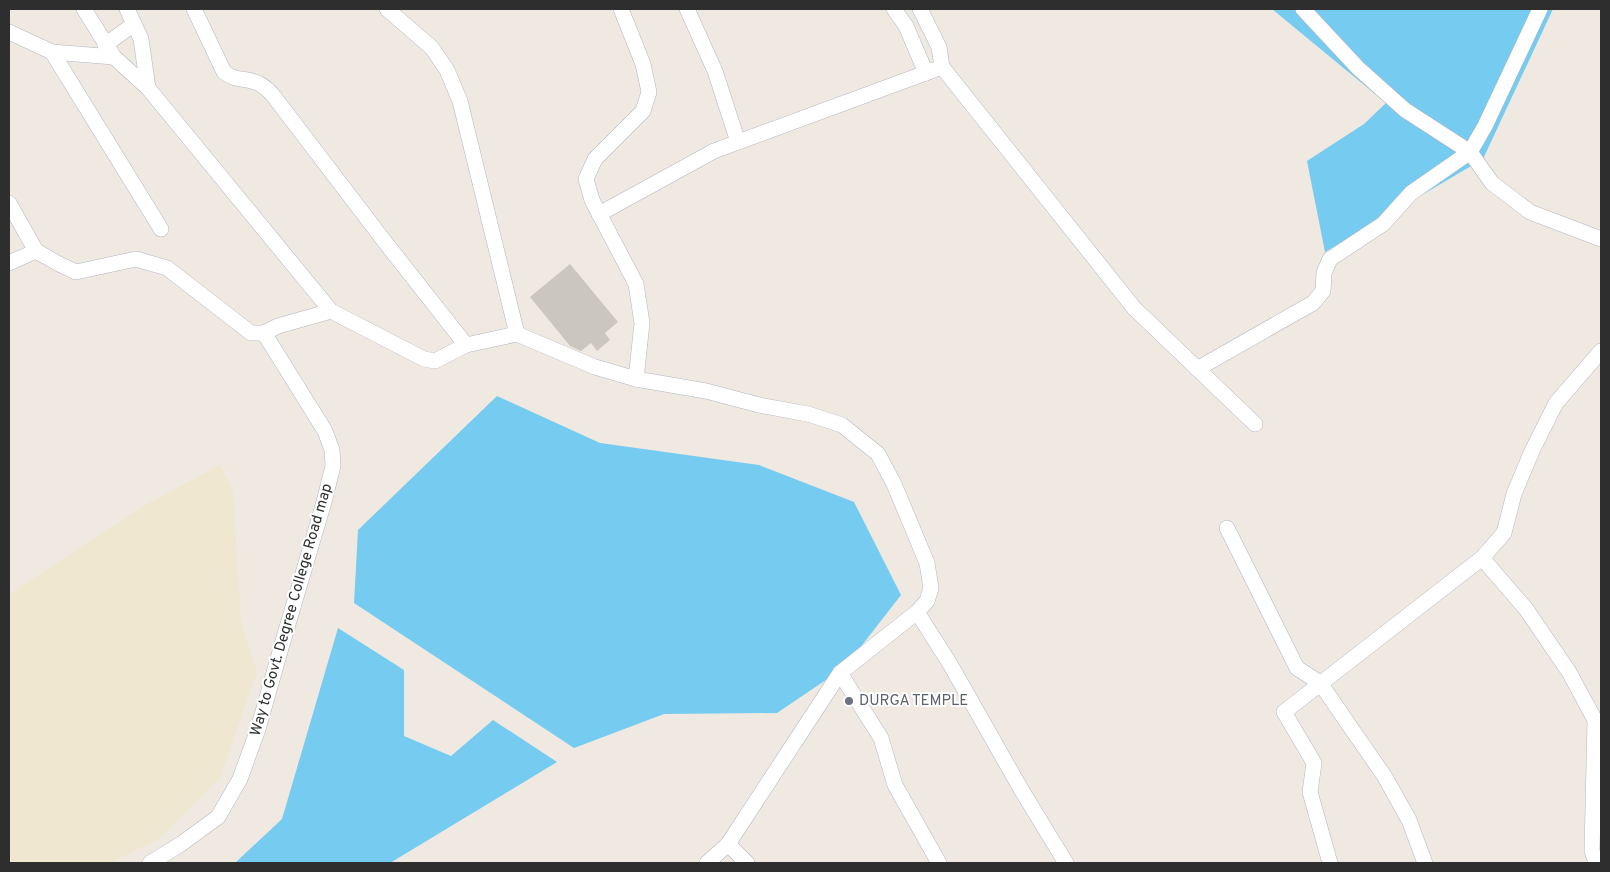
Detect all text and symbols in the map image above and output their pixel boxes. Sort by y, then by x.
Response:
street label: Way to Govt. Degree College Road map [247,481,337,739]
place label: DURGA TEMPLE [859,692,968,711]
marker: DURGA TEMPLE [843,695,855,707]

